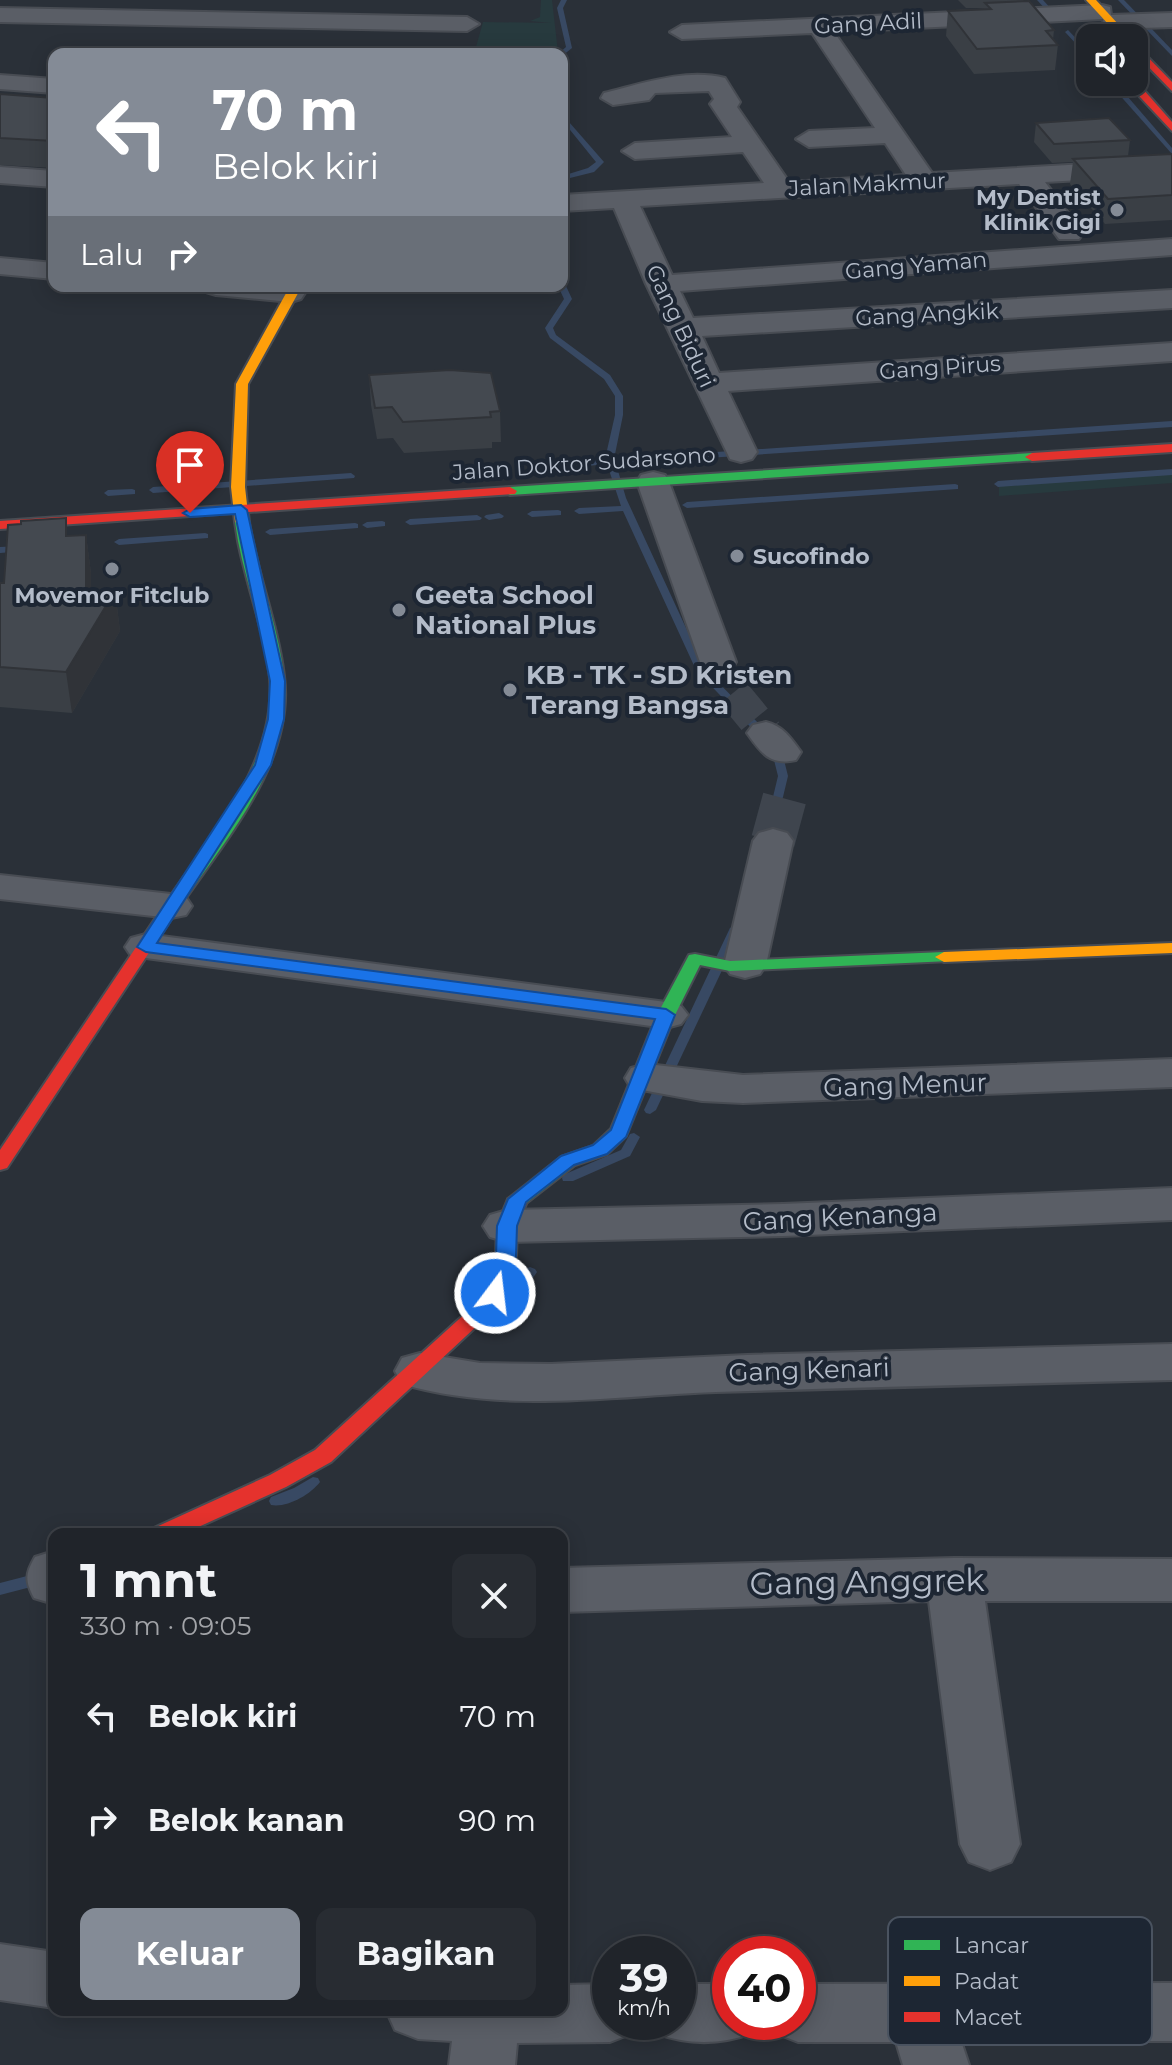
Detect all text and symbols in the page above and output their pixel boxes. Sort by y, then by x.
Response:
street label: Gang Adil [813,7,923,40]
map controls [1076,24,1148,96]
button: sound [1076,24,1148,96]
text: 70 m [212,76,358,144]
icon: left [80,80,184,184]
text: Belok kiri [212,144,379,188]
street label: Jalan Makmur [787,167,946,202]
place label: My Dentist Klinik Gigi [976,184,1101,236]
marker: My Dentist Klinik Gigi [1108,201,1126,219]
icon: right [160,232,204,276]
text: Lalu [80,236,144,273]
street label: Gang Yaman [844,246,988,285]
street label: Gang Biduri [640,260,721,392]
street label: Gang Angkik [855,297,1000,332]
street label: Gang Pirus [878,350,1002,385]
pin [156,431,224,513]
street label: Jalan Doktor Sudarsono [451,441,717,486]
icon: arrive [168,443,212,487]
place label: Sucofindo [753,543,870,570]
marker: Sucofindo [728,547,746,565]
marker: Movemor Fitclub [103,560,121,578]
place label: Geeta School National Plus [415,579,596,641]
place label: Movemor Fitclub [15,582,209,609]
marker: Geeta School National Plus [390,601,408,619]
place label: KB - TK - SD Kristen Terang Bangsa [526,659,792,721]
marker: KB - TK - SD Kristen Terang Bangsa [501,681,519,699]
street label: Gang Menur [823,1066,987,1104]
street label: Gang Kenanga [742,1196,938,1238]
position arrow [453,1251,537,1335]
street label: Gang Kenari [728,1351,890,1389]
text: 1 mnt [80,1551,217,1609]
button: close [452,1554,536,1638]
street label: Gang Anggrek [749,1560,985,1603]
text: 330 m · 09:05 [80,1610,251,1642]
icon: left [80,1694,124,1738]
text: Belok kiri [148,1698,297,1735]
text: 70 m [459,1698,536,1735]
icon: right [80,1798,124,1842]
text: Belok kanan [148,1802,345,1839]
text: 90 m [458,1802,536,1839]
button: Keluar [80,1908,300,2000]
button: Bagikan [316,1908,536,2000]
legend [888,1917,1152,2045]
text: Lancar [954,1932,1029,1959]
speed limit sign: 40 [712,1936,816,2040]
text: 39 [619,1953,669,2002]
text: Padat [954,1968,1019,1995]
text: km/h [617,1996,671,2020]
text: Macet [954,2004,1022,2031]

